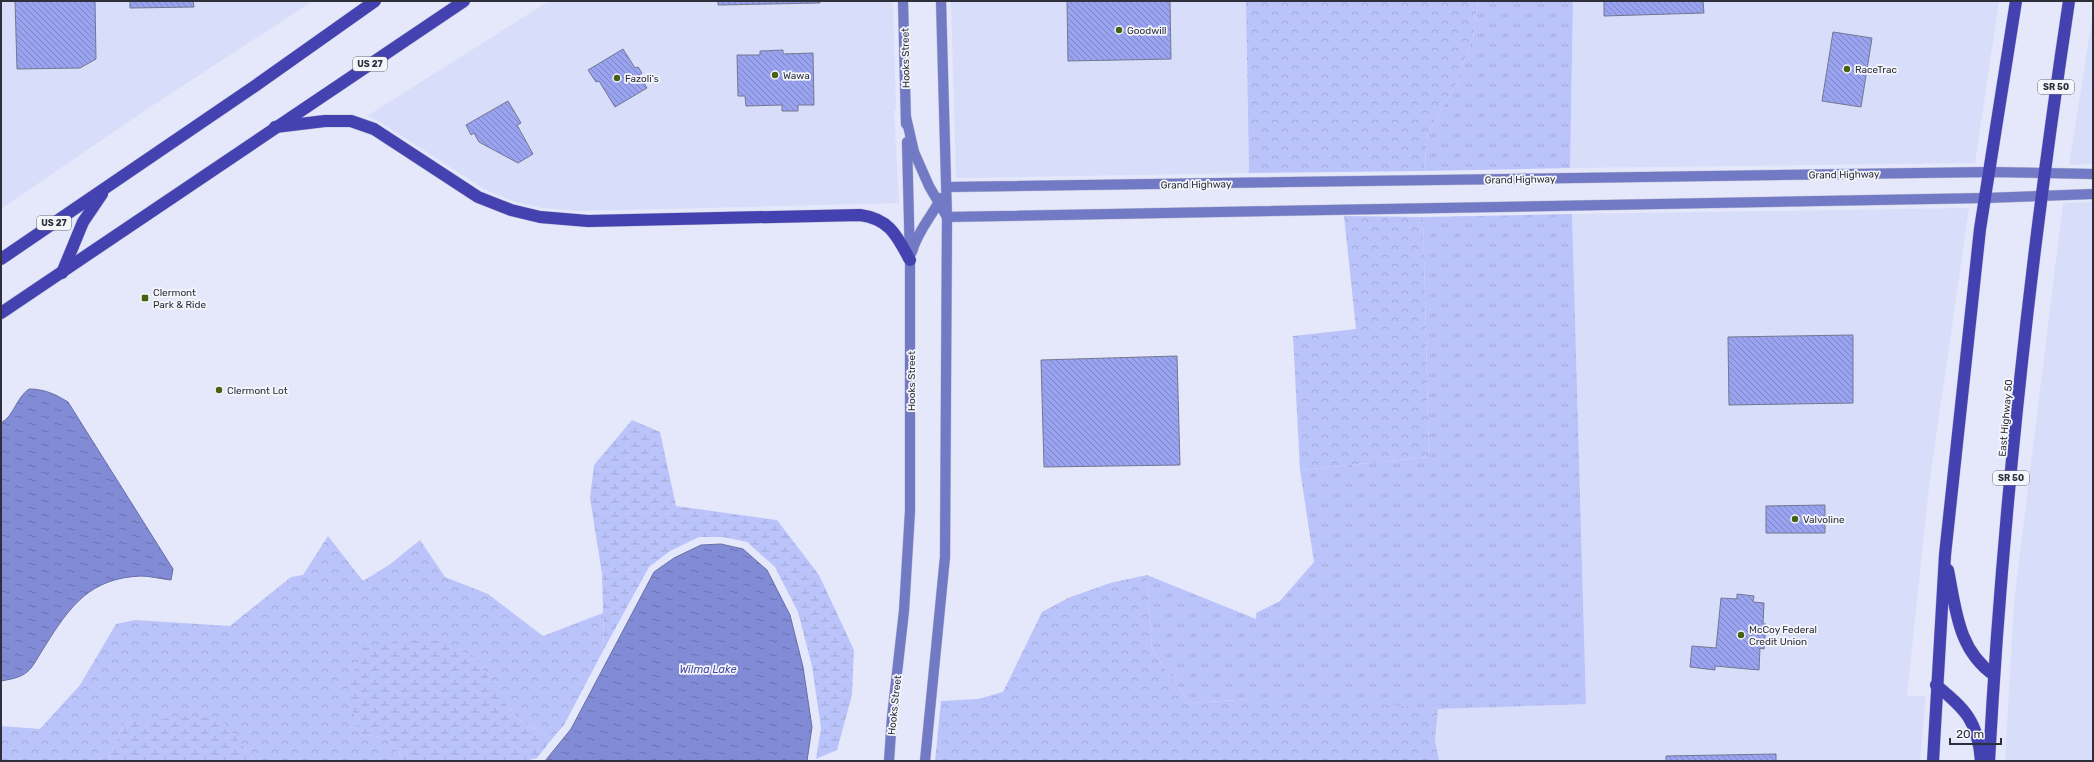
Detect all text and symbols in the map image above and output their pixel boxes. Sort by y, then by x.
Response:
marker: Goodwill [1114,25,1124,35]
place label: Goodwill [1127,25,1167,37]
street label: Hooks Street [899,28,913,88]
road number: US 27 [353,57,387,71]
marker: RaceTrac [1842,64,1852,74]
place label: RaceTrac [1855,64,1897,76]
marker: Wawa [770,70,780,80]
place label: Wawa [783,70,810,82]
marker: Fazoli's [612,73,622,83]
place label: Fazoli's [625,73,659,85]
road number: SR 50 [2038,80,2074,94]
street label: Grand Highway [1808,168,1880,182]
street label: Grand Highway [1484,173,1556,187]
street label: Grand Highway [1160,178,1232,192]
road number: US 27 [37,216,71,230]
place label: Clermont Park & Ride [153,287,206,311]
marker: Clermont Park & Ride [140,293,150,303]
street label: Hooks Street [906,351,918,411]
street label: East Highway 50 [1997,379,2015,457]
marker: Clermont Lot [214,385,224,395]
place label: Clermont Lot [227,385,288,397]
road number: SR 50 [1993,471,2029,485]
marker: Valvoline [1790,514,1800,524]
place label: Valvoline [1803,514,1845,526]
place label: McCoy Federal Credit Union [1749,624,1817,648]
marker: McCoy Federal Credit Union [1736,630,1746,640]
water label: Wilma Lake [679,663,737,676]
street label: Hooks Street [886,674,904,736]
scale bar [1950,720,2001,746]
text: 20 m [1956,727,1984,741]

